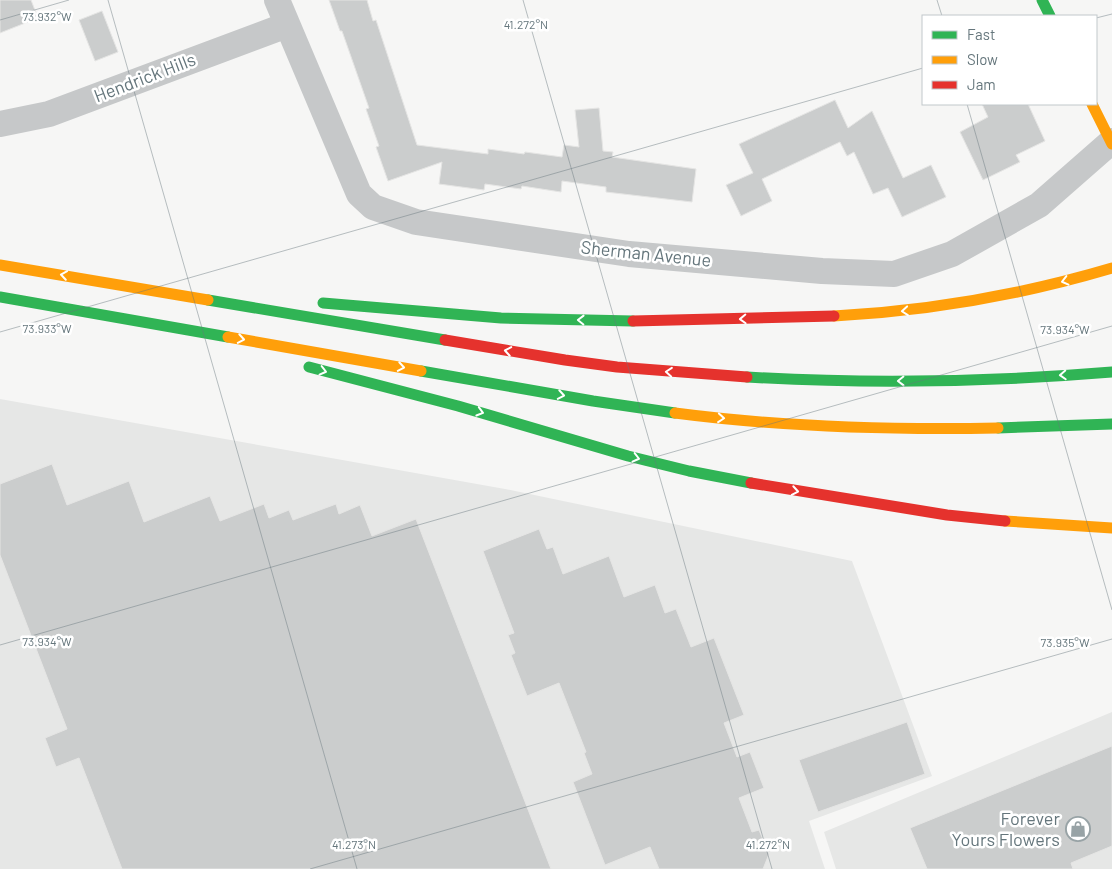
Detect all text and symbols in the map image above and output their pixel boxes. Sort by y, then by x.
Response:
text: 73.932°W [22,9,72,23]
legend [922,15,1097,105]
text: 41.272°N [504,17,548,31]
text: Fast [967,25,995,43]
street label: Hendrick Hills [91,48,199,107]
text: Slow [967,50,998,68]
text: Jam [967,75,996,93]
street label: Sherman Avenue [580,235,712,271]
one-way arrow [60,271,68,281]
one-way arrow [1061,275,1069,286]
one-way arrow [901,305,909,316]
one-way arrow [739,313,747,324]
one-way arrow [576,315,584,326]
text: 73.933°W [23,321,72,335]
text: 73.934°W [1040,322,1090,336]
one-way arrow [236,333,245,343]
one-way arrow [503,346,512,356]
one-way arrow [396,362,405,372]
one-way arrow [319,365,328,376]
one-way arrow [665,367,673,378]
one-way arrow [1059,370,1067,381]
one-way arrow [897,376,905,387]
one-way arrow [557,389,565,400]
one-way arrow [476,407,484,417]
one-way arrow [718,413,726,424]
one-way arrow [632,452,641,463]
one-way arrow [791,486,800,496]
text: 73.934°W [22,634,72,648]
text: 73.935°W [1041,635,1090,649]
place label: Forever Yours Flowers [951,807,1060,850]
shop icon: Forever Yours Flowers [1065,816,1091,842]
text: 41.273°N [332,837,376,851]
text: 41.272°N [746,837,790,851]

